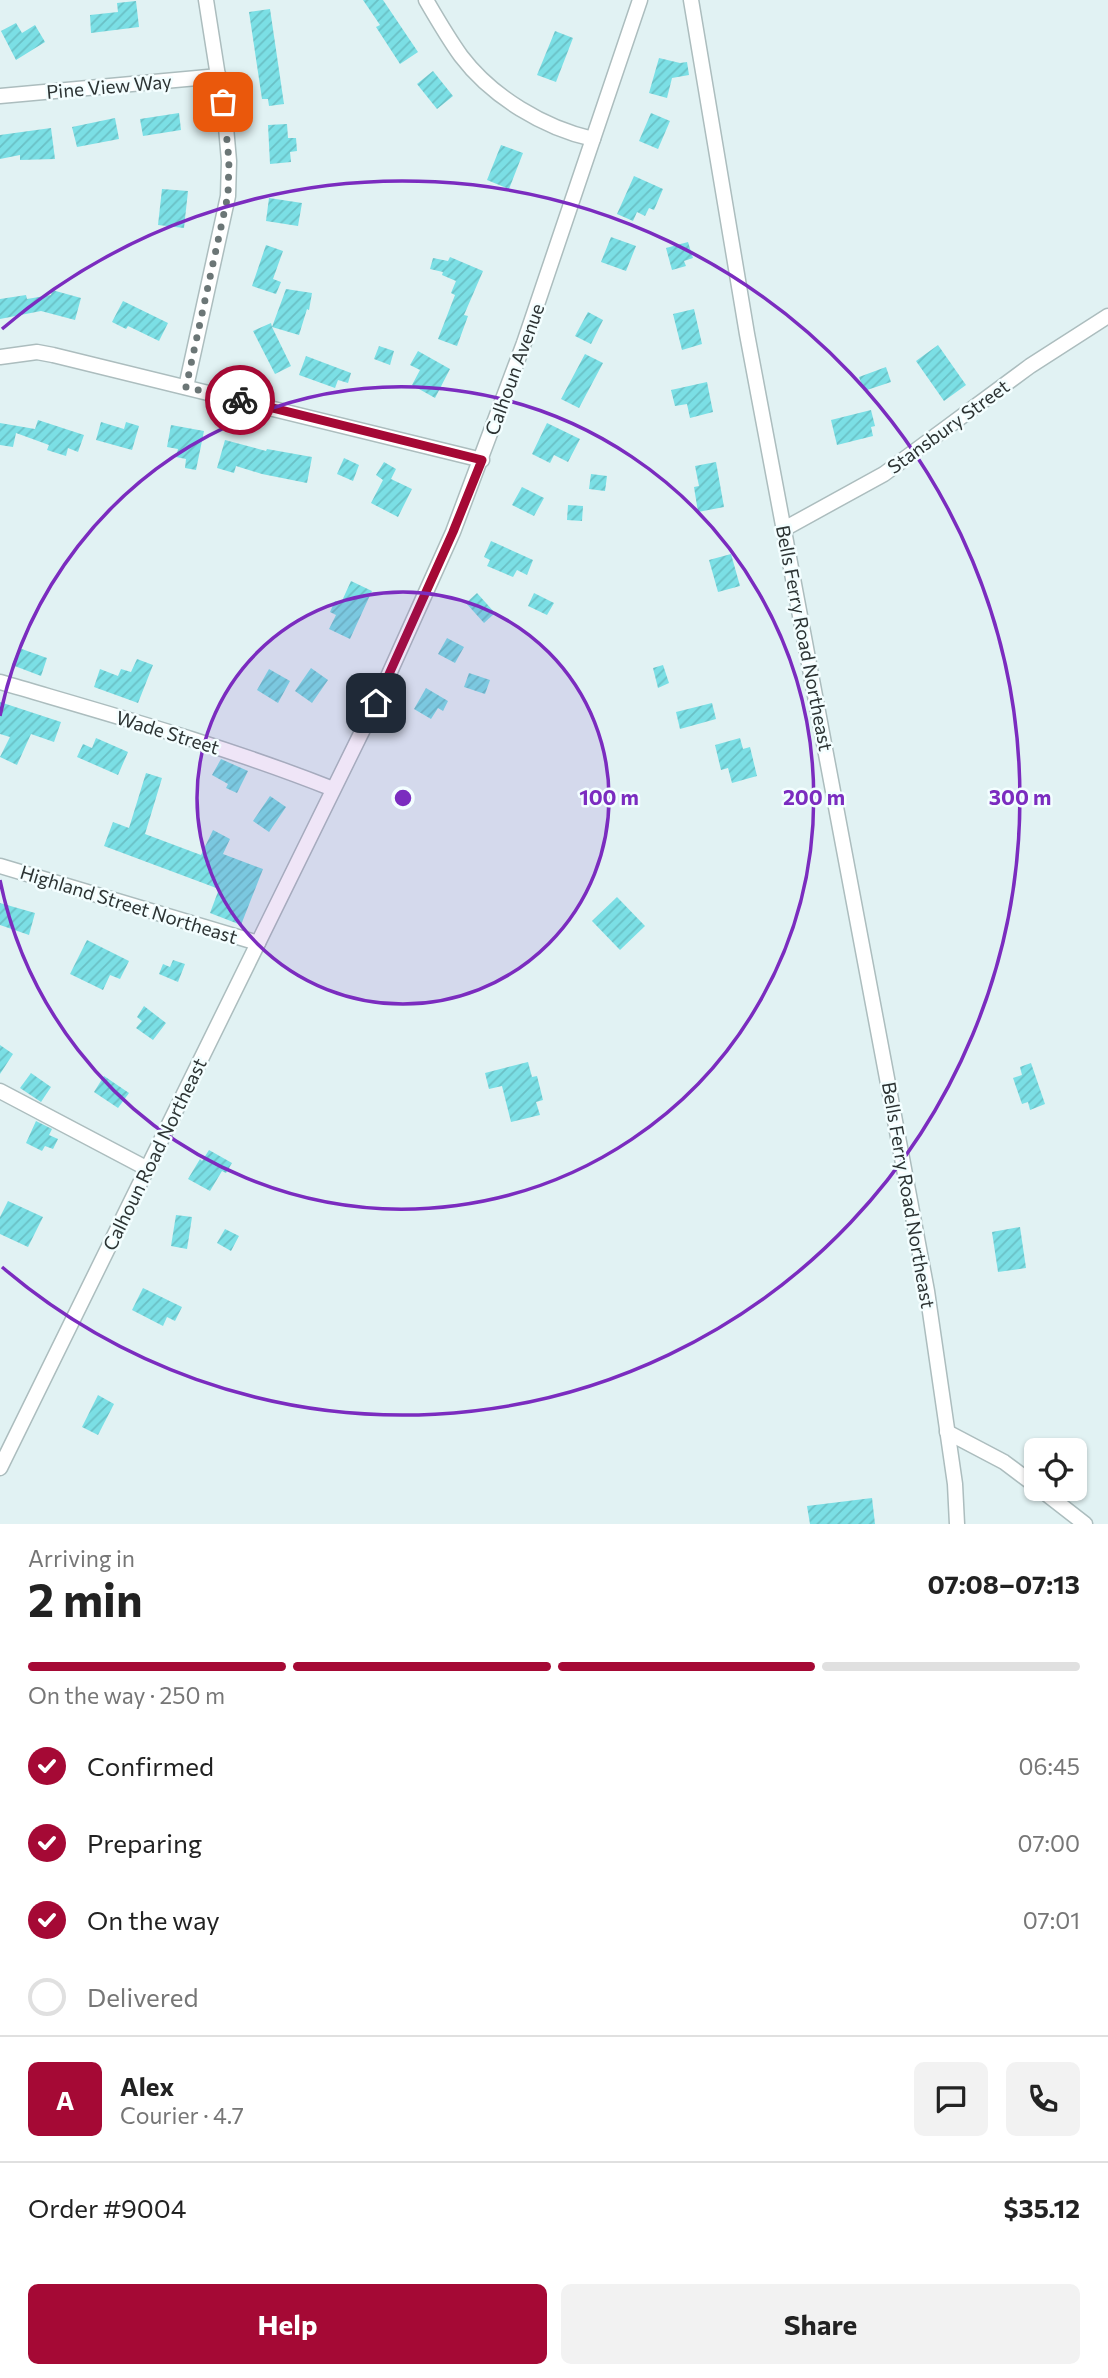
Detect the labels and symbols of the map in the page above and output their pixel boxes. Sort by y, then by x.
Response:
street label: Pine View Way [45,69,173,103]
pin [193,72,253,132]
street label: Calhoun Avenue [480,300,548,438]
courier [205,365,275,435]
street label: Stansbury Street [883,374,1014,478]
street label: Bells Ferry Road Northeast [772,523,838,753]
pin [346,673,406,733]
street label: Wade Street [114,705,223,759]
text: 100 m [579,784,639,809]
text: 200 m [783,784,845,809]
text: 300 m [989,784,1051,809]
centre of rings [391,786,415,810]
street label: Highland Street Northeast [17,860,241,948]
street label: Calhoun Road Northeast [97,1054,211,1254]
street label: Bells Ferry Road Northeast [878,1080,940,1310]

